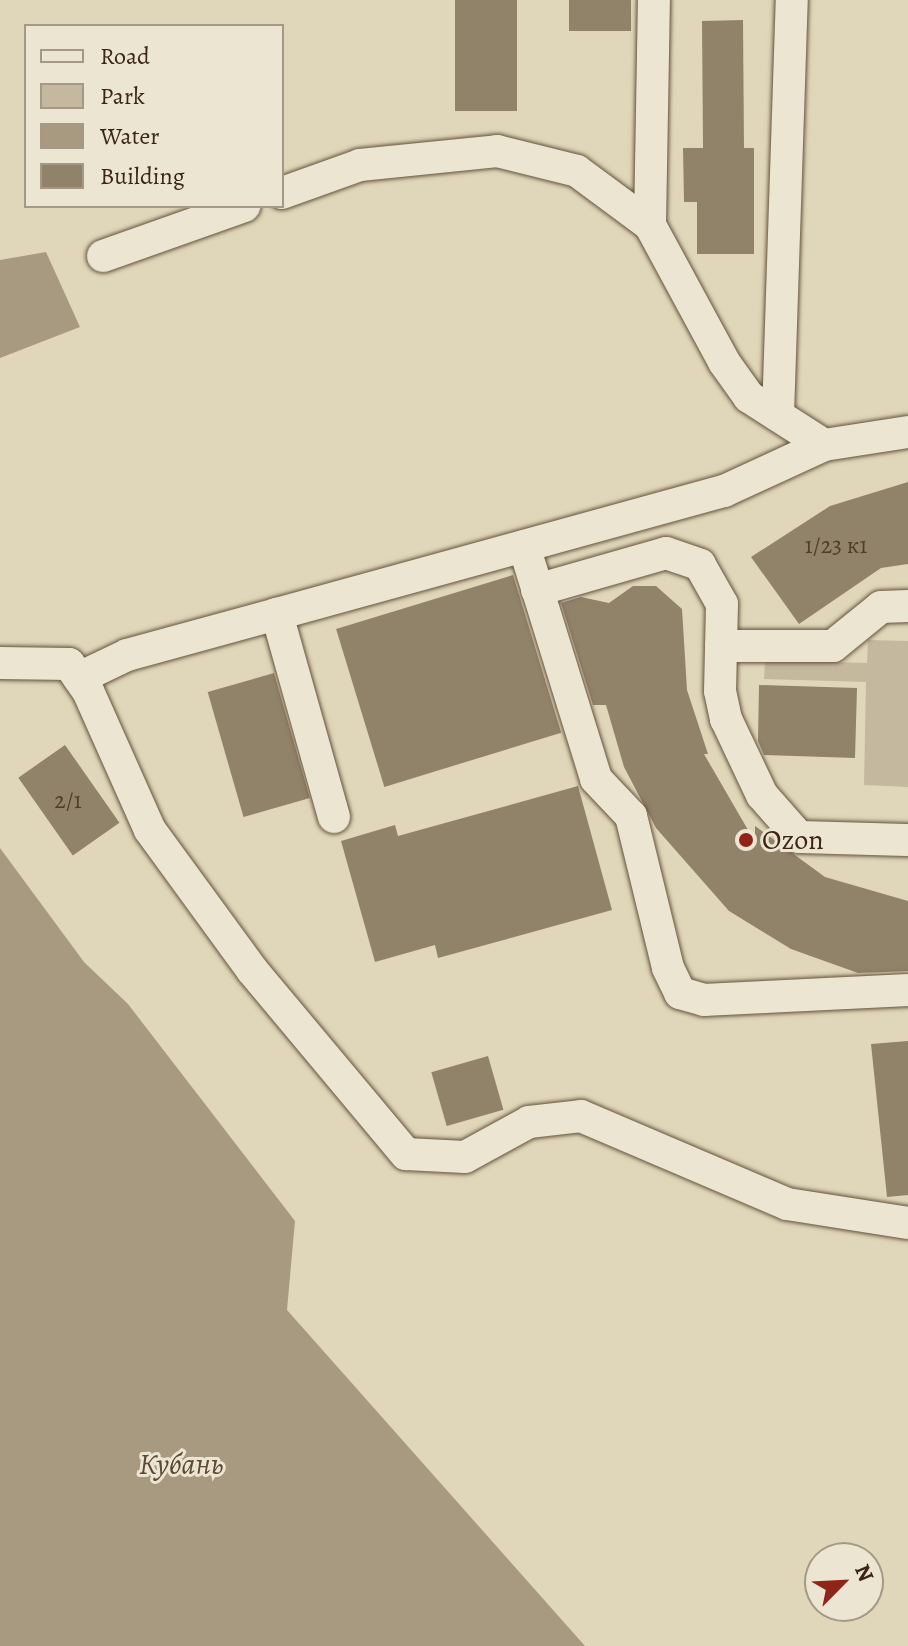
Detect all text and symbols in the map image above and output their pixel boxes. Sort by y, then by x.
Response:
legend [24,24,284,208]
text: Road [100,40,150,72]
text: Park [100,80,145,112]
text: Water [100,120,160,152]
text: Building [100,160,185,192]
house number: 1/23 к1 [805,532,867,560]
house number: 2/1 [54,787,82,815]
place label: Ozon [762,823,824,857]
marker: Ozon [737,831,755,849]
water label: Кубань [139,1446,223,1482]
north arrow [804,1542,884,1622]
text: N [847,1560,881,1586]

